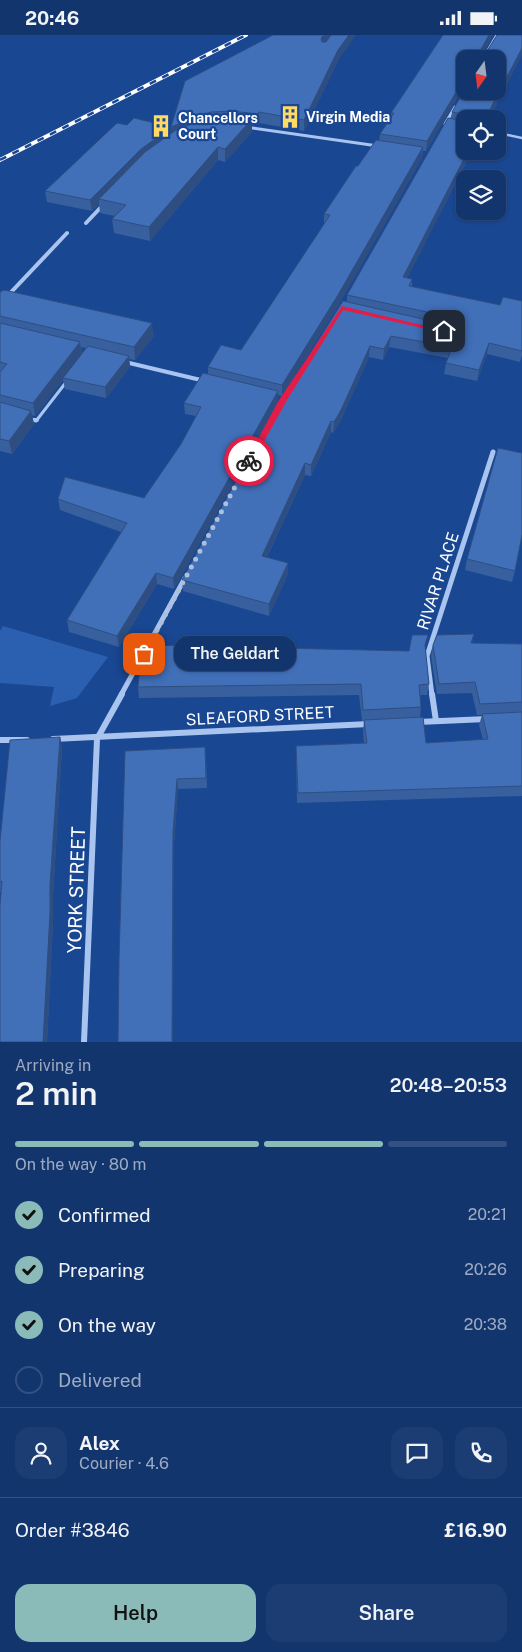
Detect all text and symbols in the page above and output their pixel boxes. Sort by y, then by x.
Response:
text: 20:46 [25,7,79,29]
north arrow [456,50,506,100]
map controls [456,50,506,220]
building icon: Virgin Media [277,104,303,130]
place label: Virgin Media [306,109,390,125]
place label: Chancellors Court [178,110,258,142]
button: locate [456,110,506,160]
building icon: Chancellors Court [148,113,174,139]
button: layers [456,170,506,220]
pin [423,310,465,352]
icon: home [430,317,458,345]
courier [224,436,274,486]
icon: bike [235,447,263,475]
street label: RIVAR PLACE [413,530,463,632]
pin [123,633,165,675]
callout: The Geldart [174,637,296,671]
icon: bag [130,640,158,668]
text: The Geldart [191,644,279,663]
street label: SLEAFORD STREET [185,703,335,729]
street label: YORK STREET [63,826,89,954]
text: Arriving in [15,1056,91,1075]
text: 20:48–20:53 [390,1074,507,1096]
text: 2 min [15,1075,98,1112]
text: On the way · 80 m [15,1155,146,1174]
icon: check [15,1201,43,1229]
text: Confirmed [58,1204,151,1226]
text: 20:21 [468,1205,507,1224]
icon: check [15,1256,43,1284]
text: Preparing [58,1259,145,1281]
text: 20:26 [464,1260,507,1279]
icon: check [15,1311,43,1339]
text: On the way [58,1314,156,1336]
text: 20:38 [464,1315,507,1334]
text: Delivered [58,1369,142,1391]
button: person [15,1427,67,1479]
button: chat [391,1427,443,1479]
button: phone [455,1427,507,1479]
text: Alex [79,1432,120,1454]
text: Courier · 4.6 [79,1454,169,1473]
text: Order #3846 [15,1519,130,1541]
text: £16.90 [444,1519,507,1541]
button: Help [15,1584,256,1642]
button: Share [266,1584,507,1642]

